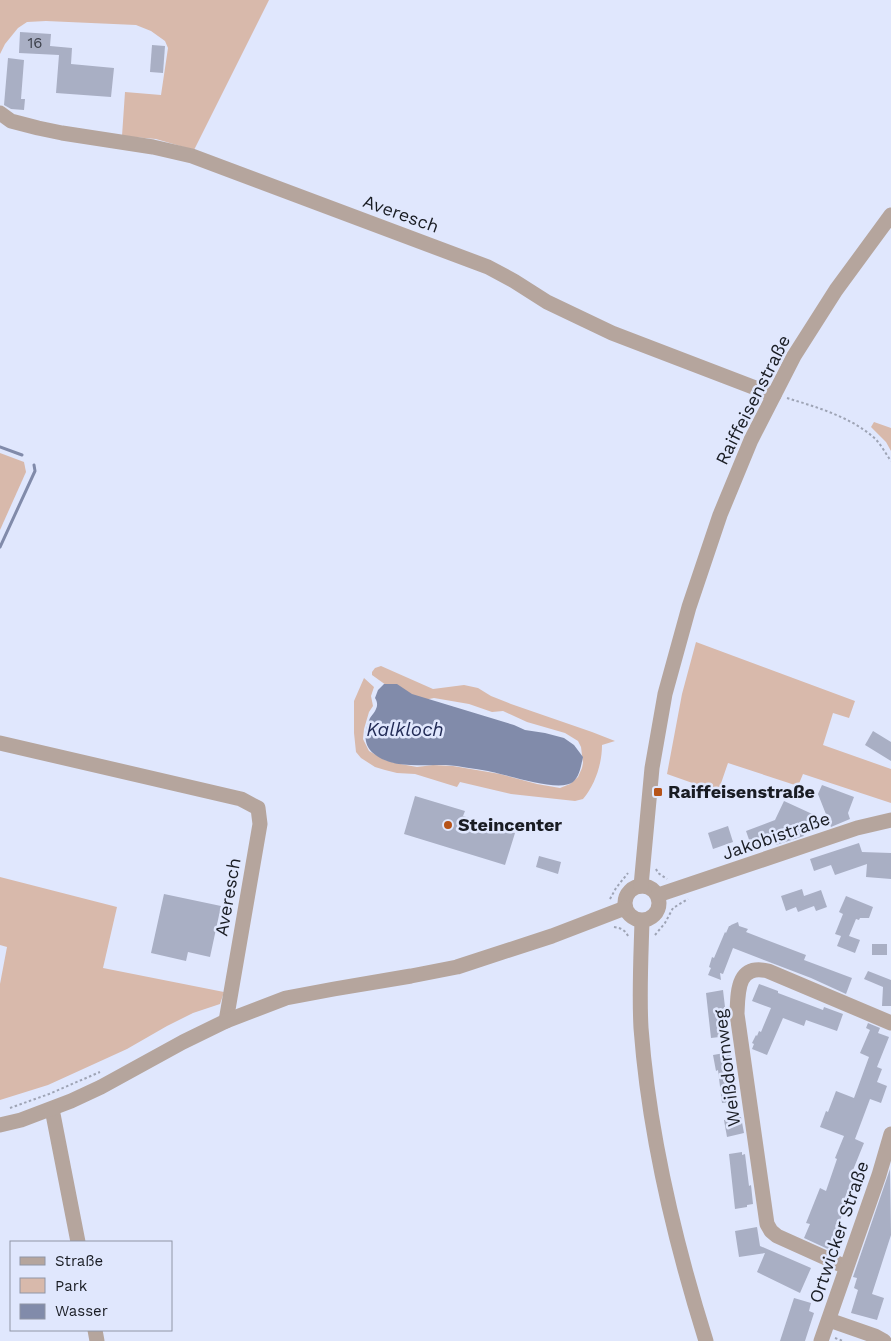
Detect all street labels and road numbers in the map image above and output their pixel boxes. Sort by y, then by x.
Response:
street label: Averesch [360,190,442,237]
street label: Raiffeisenstraße [711,331,794,468]
street label: Jakobistraße [719,807,832,864]
street label: Averesch [210,856,245,938]
street label: Weißdornweg [709,1008,744,1128]
street label: Ortwicker Straße [804,1158,873,1306]

